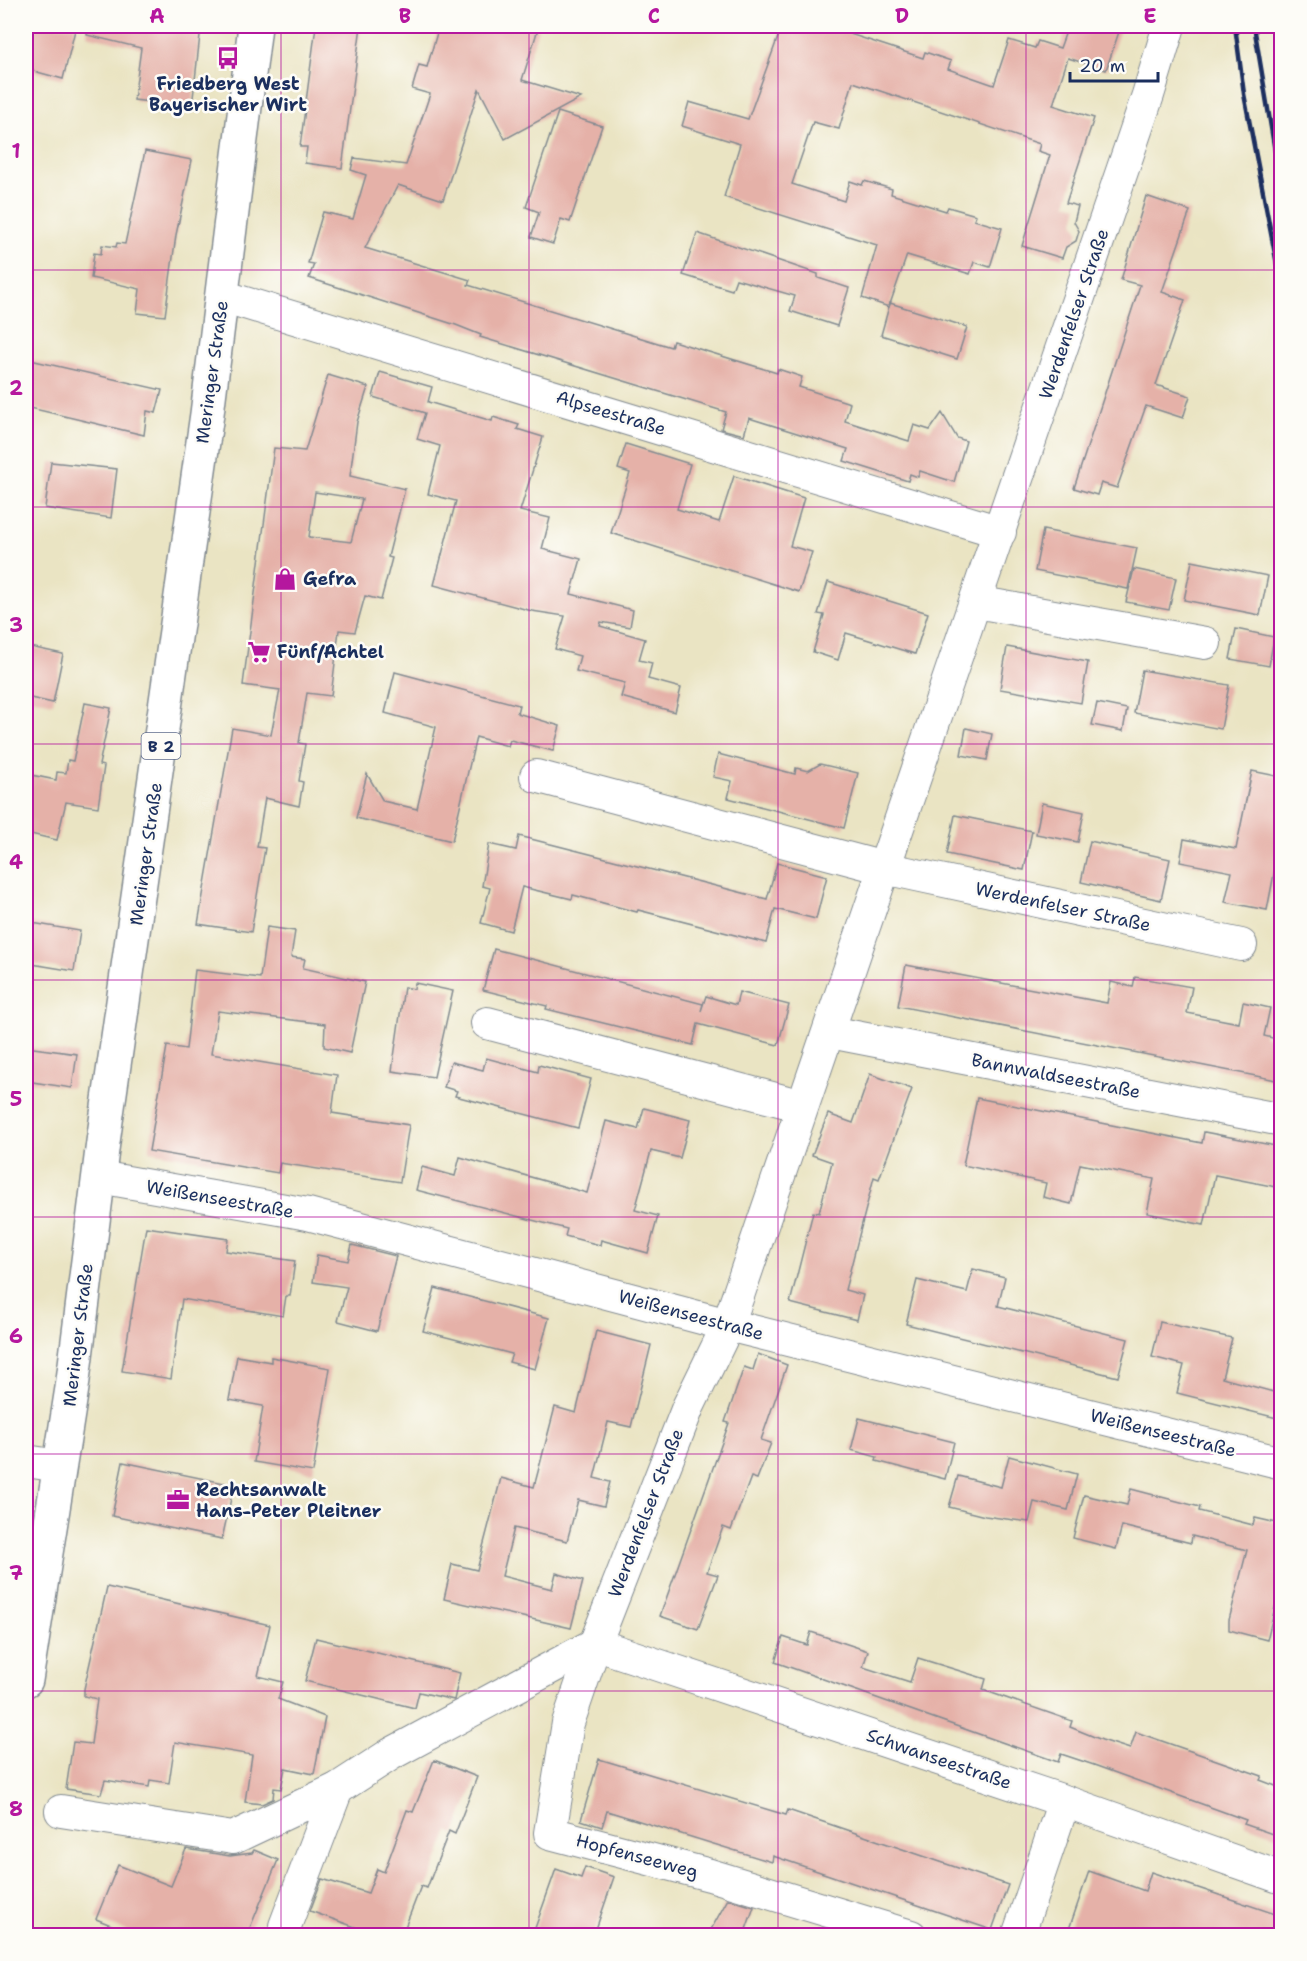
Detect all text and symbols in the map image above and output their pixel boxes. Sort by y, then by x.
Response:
text: A [149,3,165,29]
text: B [399,3,411,29]
text: C [648,3,660,29]
text: D [895,3,909,29]
text: E [1143,3,1157,29]
bus stop icon: Friedberg West Bayerischer Wirt [215,45,241,71]
scale bar [1070,45,1158,83]
text: 20 m [1079,54,1125,78]
place label: Friedberg West Bayerischer Wirt [149,72,307,117]
text: 1 [11,138,21,164]
street label: Werdenfelser Straße [1034,226,1114,402]
street label: Meringer Straße [190,299,234,445]
text: 2 [9,375,23,401]
street label: Alpseestraße [553,385,669,441]
shop icon: Gefra [272,566,298,592]
place label: Gefra [303,567,357,591]
text: 3 [9,612,23,638]
supermarket icon: Fünf/Achtel [246,639,272,665]
place label: Fünf/Achtel [277,640,384,664]
road number: B 2 [142,733,180,759]
street label: Meringer Straße [124,781,168,927]
text: 4 [9,849,23,875]
street label: Werdenfelser Straße [973,877,1153,937]
street label: Bannwaldseestraße [969,1048,1143,1104]
text: 5 [10,1086,22,1112]
street label: Weißenseestraße [144,1174,296,1224]
street label: Meringer Straße [57,1262,99,1408]
street label: Weißenseestraße [616,1284,766,1346]
text: 6 [9,1323,23,1349]
street label: Weißenseestraße [1088,1403,1238,1463]
street label: Werdenfelser Straße [603,1425,689,1601]
place label: Rechtsanwalt Hans-Peter Pleitner [196,1478,382,1523]
office icon: Rechtsanwalt Hans-Peter Pleitner [165,1487,191,1513]
text: 7 [9,1560,23,1586]
street label: Schwanseestraße [863,1723,1015,1795]
text: 8 [9,1796,23,1822]
street label: Hopfenseeweg [573,1828,701,1884]

